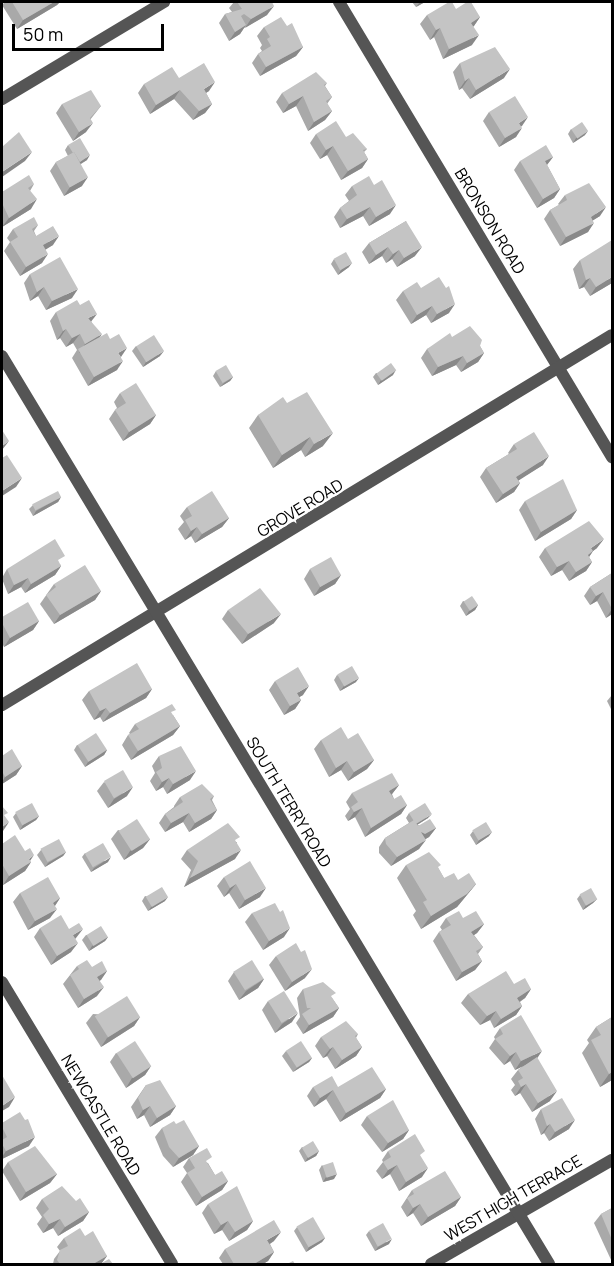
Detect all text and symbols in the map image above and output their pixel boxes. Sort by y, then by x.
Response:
scale bar [15,12,166,50]
text: 50 m [23,22,63,46]
street label: BRONSON ROAD [451,165,529,277]
street label: GROVE ROAD [254,475,346,541]
street label: SOUTH TERRY ROAD [242,733,336,871]
street label: NEWCASTLE ROAD [57,1051,145,1179]
street label: WEST HIGH TERRACE [441,1151,585,1245]

